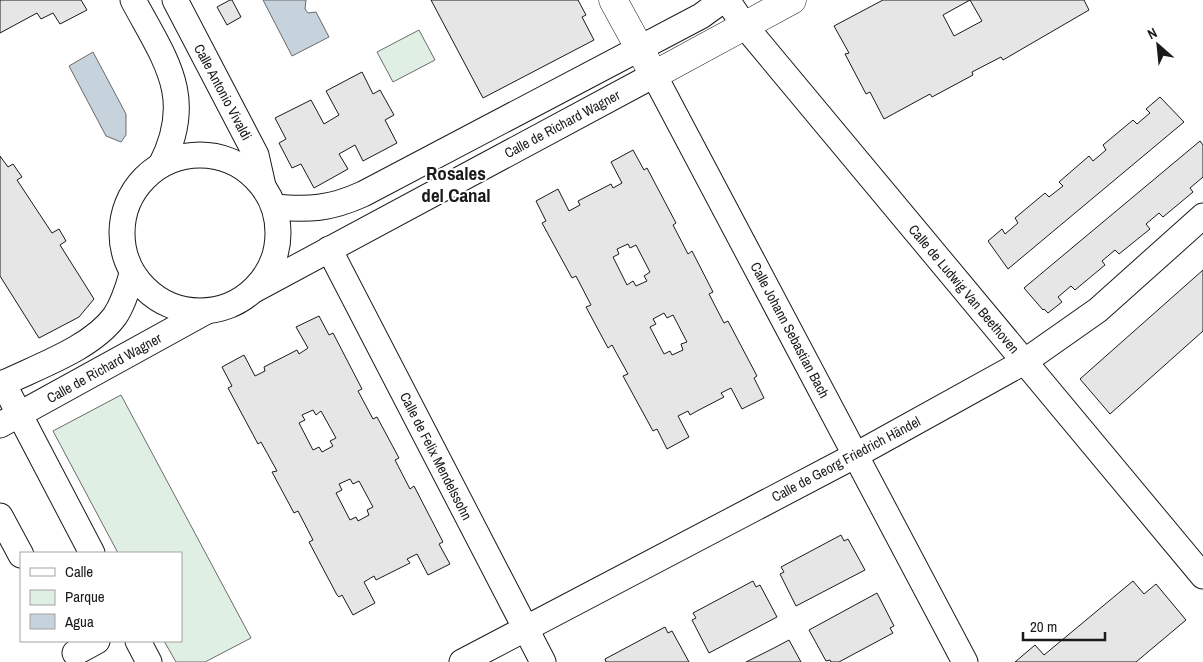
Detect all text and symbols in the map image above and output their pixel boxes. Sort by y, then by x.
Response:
north arrow [1133,20,1183,70]
text: N [1144,24,1160,43]
street label: Calle Antonio Vivaldi [190,41,256,143]
street label: Calle de Richard Wagner [501,86,623,162]
district label: Rosales del Canal [421,160,491,208]
street label: Calle de Ludwig Van Beethoven [905,221,1023,357]
street label: Calle Johann Sebastian Bach [747,259,833,401]
street label: Calle de Richard Wagner [43,329,165,407]
street label: Calle de Felix Mendelssohn [396,389,476,523]
street label: Calle de Georg Friedrich Händel [769,412,923,506]
legend [20,552,182,642]
text: Calle [65,561,93,582]
text: Parque [65,586,105,607]
scale bar [1023,610,1106,642]
text: Agua [64,611,94,632]
text: 20 m [1030,616,1057,637]

